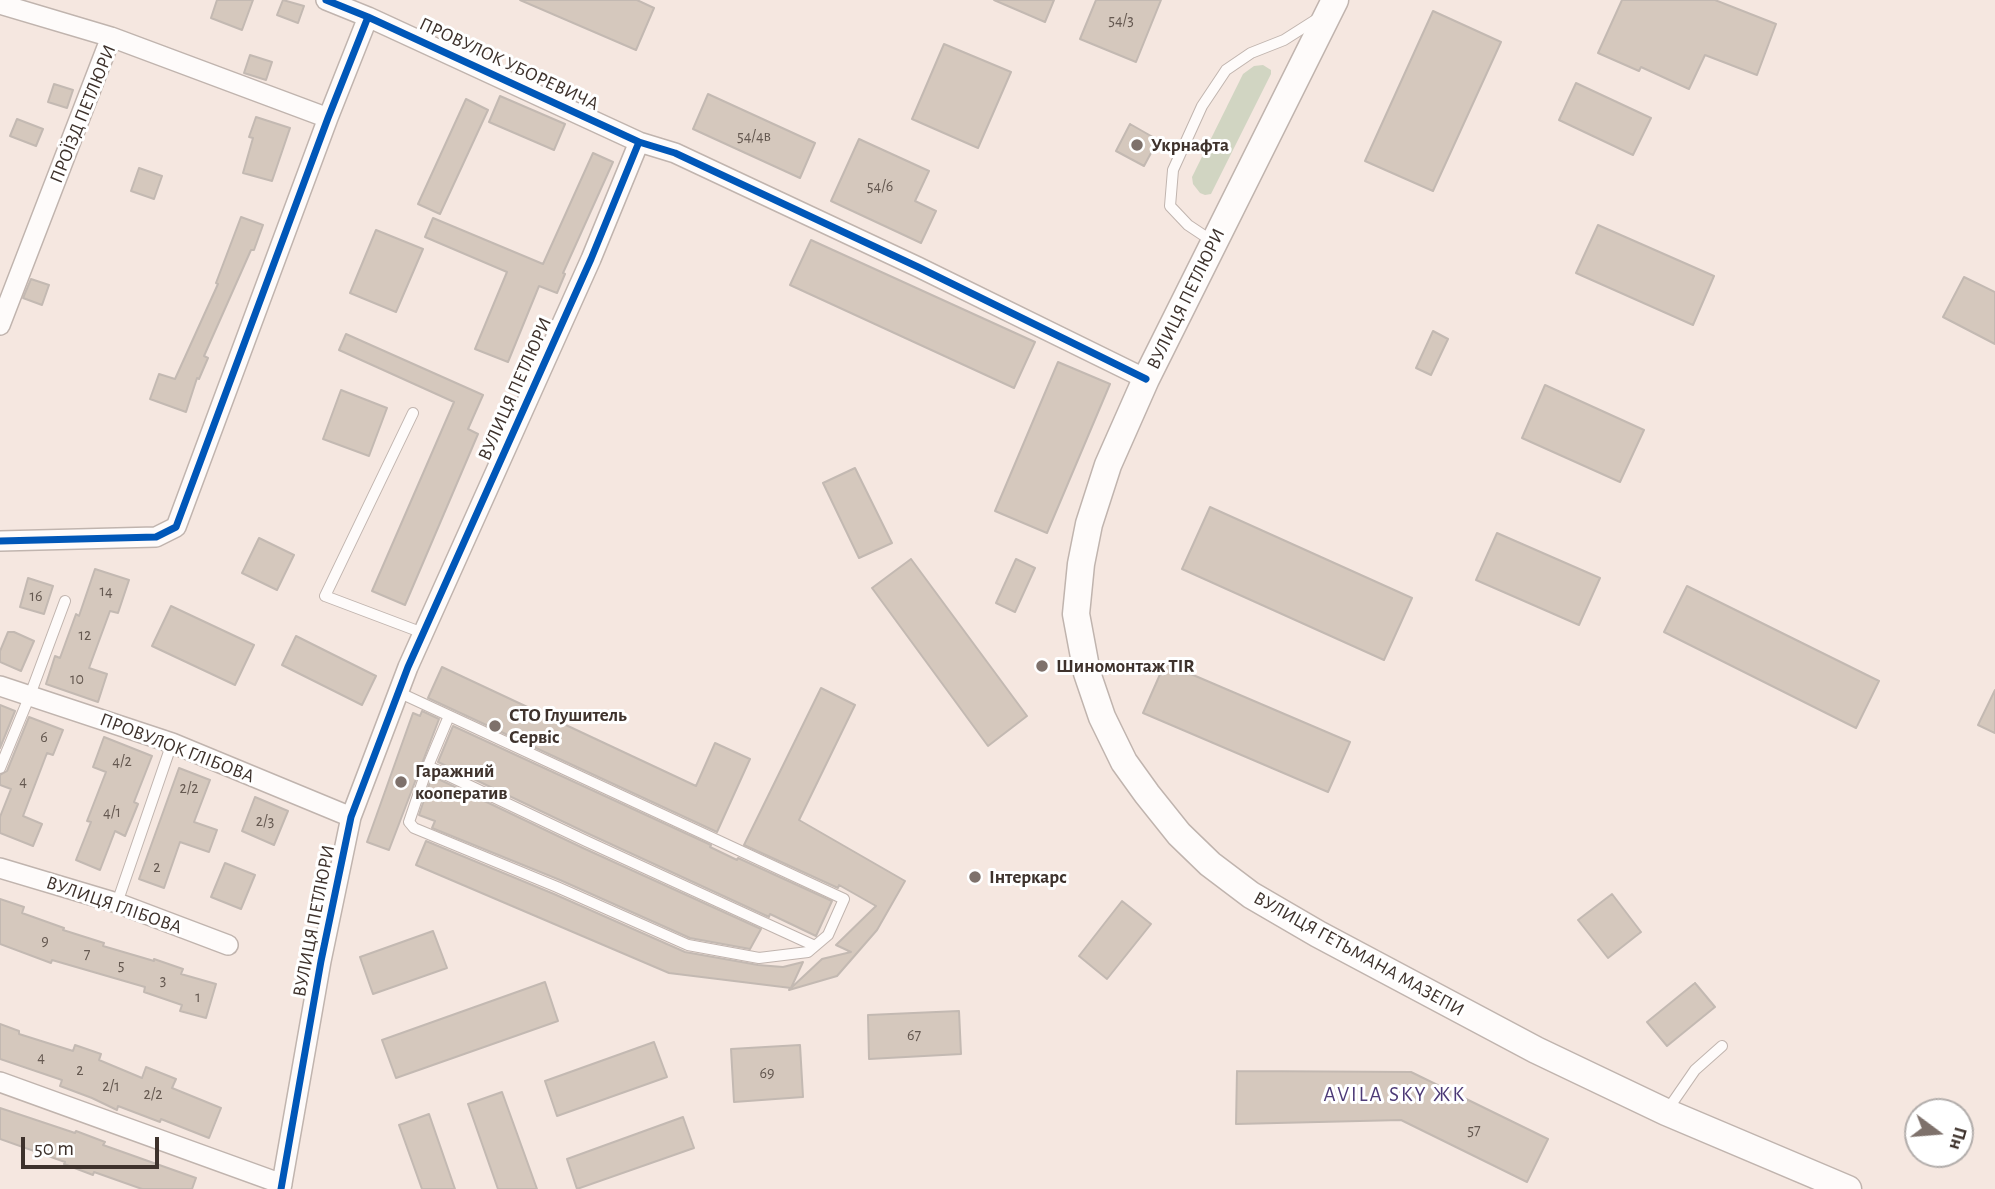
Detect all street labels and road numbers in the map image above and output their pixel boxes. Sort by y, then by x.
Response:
street label: ПРОВУЛОК УБОРЕВИЧА [416,12,602,116]
street label: ПРОЇЗД ПЕТЛЮРИ [45,41,121,187]
street label: ВУЛИЦЯ ПЕТЛЮРИ [1142,225,1230,373]
street label: ВУЛИЦЯ ПЕТЛЮРИ [473,314,557,464]
street label: ПРОВУЛОК ГЛІБОВА [97,708,257,788]
street label: ВУЛИЦЯ ПЕТЛЮРИ [288,843,340,999]
street label: ВУЛИЦЯ ГЛІБОВА [43,871,185,939]
street label: ВУЛИЦЯ ГЕТЬМАНА МАЗЕПИ [1250,886,1468,1022]

